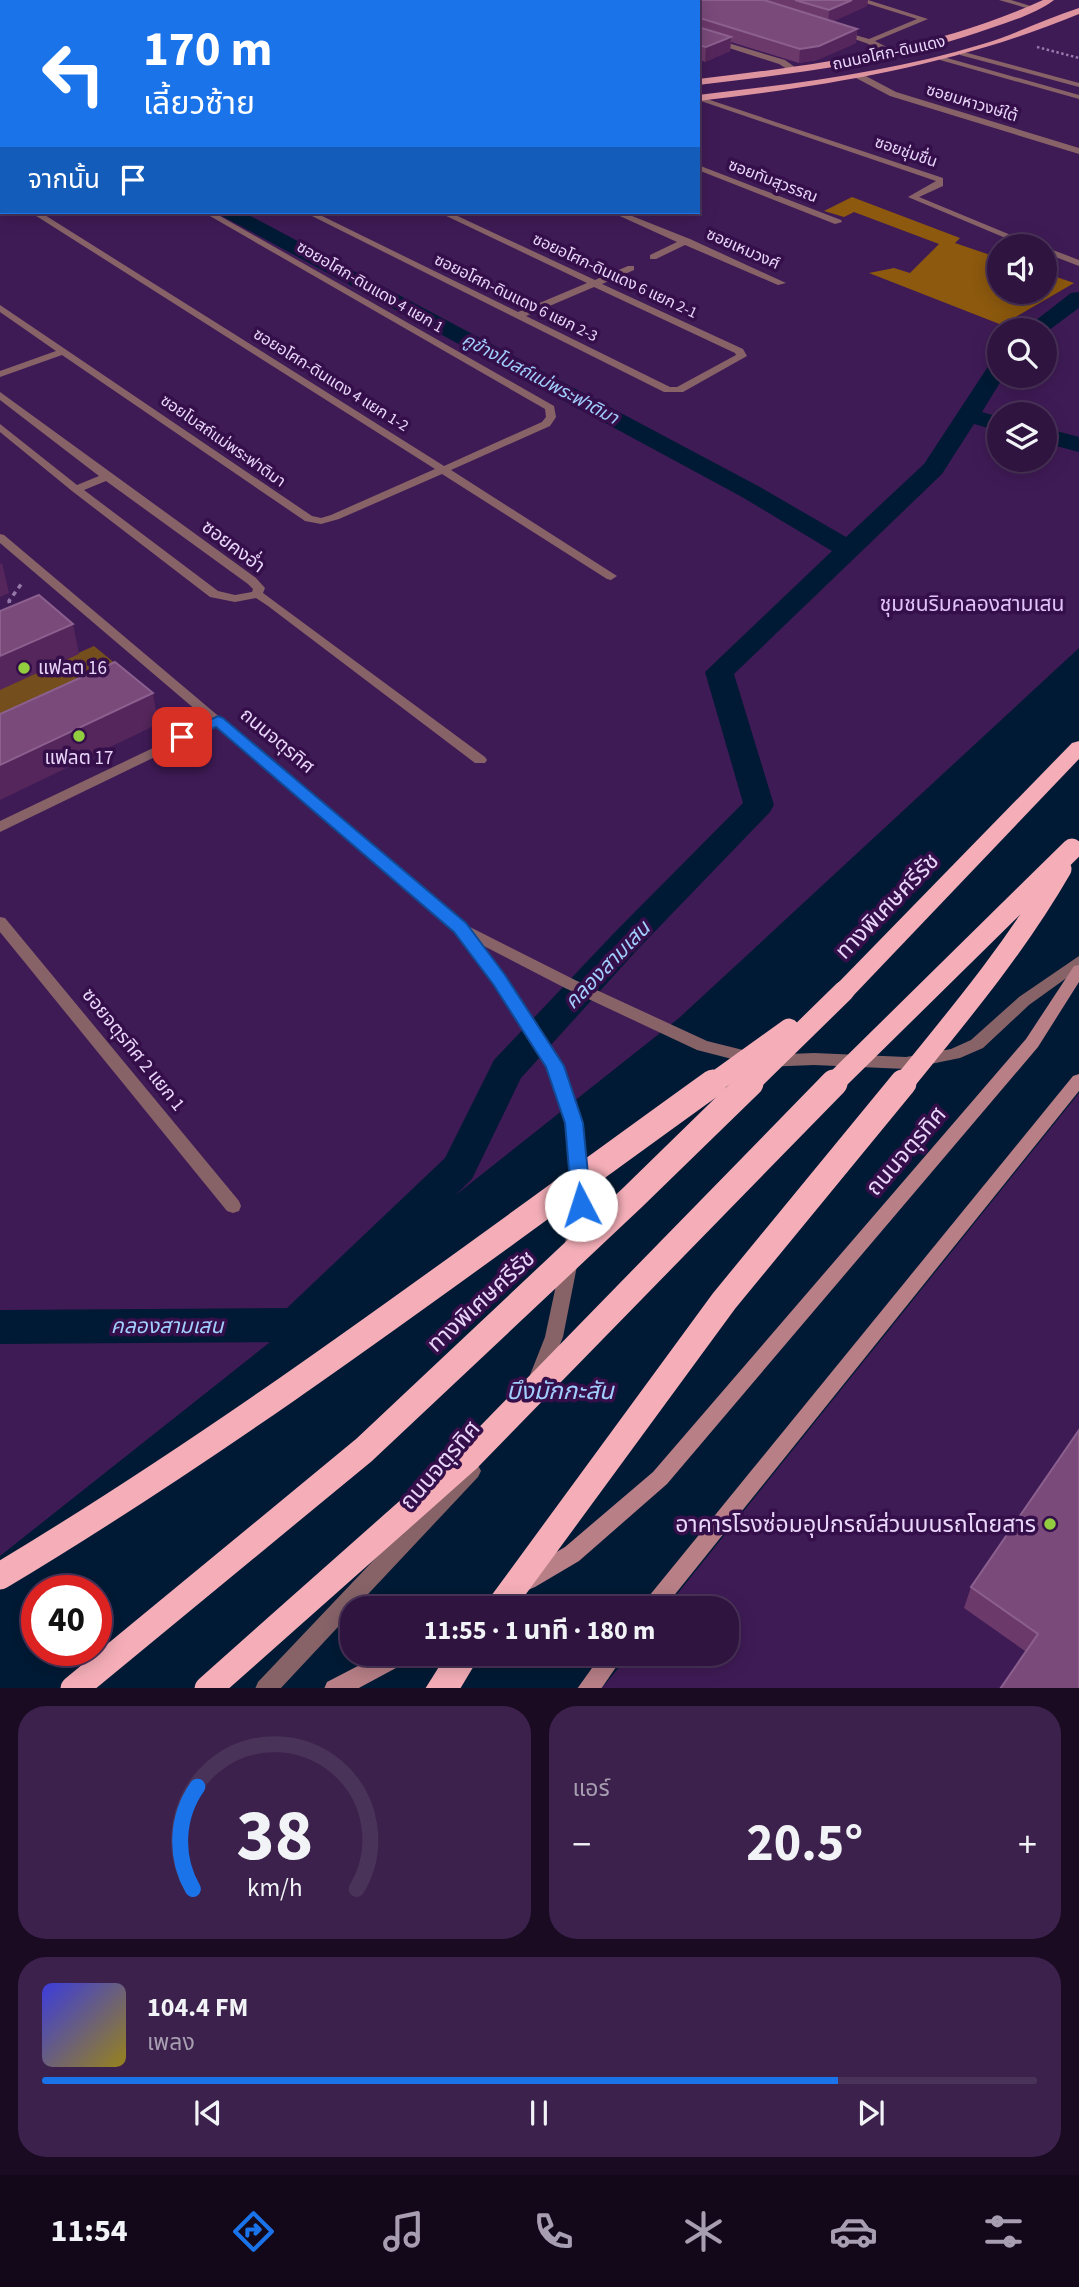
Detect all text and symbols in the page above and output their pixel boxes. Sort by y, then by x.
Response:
text: 170 m [143,15,272,85]
icon: left [28,28,119,119]
street label: ถนนอโศก-ดินแดง [831,30,947,76]
street label: ซอยมหาวงษ์ใต้ [924,79,1020,127]
text: เลี้ยวซ้าย [143,81,255,127]
street label: ซอยชุ่มชื่น [872,130,941,173]
street label: ซอยทับสุวรรณ [725,154,821,208]
text: จากนั้น [28,161,100,198]
icon: arrive [114,161,152,199]
street label: ซอยเหมวงศ์ [703,223,783,275]
street label: ซอยอโศก-ดินแดง 6 แยก 2-1 [529,228,701,324]
map controls [987,234,1057,472]
button: sound [987,234,1057,304]
street label: ซอยอโศก-ดินแดง 4 แยก 1 [292,236,448,338]
street label: ซอยอโศก-ดินแดง 6 แยก 2-3 [431,249,601,347]
button: search [987,318,1057,388]
street label: ซอยอโศก-ดินแดง 4 แยก 1-2 [249,323,413,437]
water label: คูข้างโบสถ์แม่พระฟาติมา [458,327,623,431]
street label: ซอยโบสถ์แม่พระฟาติมา [156,390,290,492]
button: layers [987,402,1057,472]
street label: ซอยคงอ่ำ [196,513,271,580]
district label: ชุมชนริมคลองสามเสน [880,589,1064,619]
place label: แฟลต 16 [38,655,107,682]
marker: แฟลต 16 [16,660,32,676]
street label: ถนนจตุรทิศ [234,702,320,780]
pin [152,707,212,767]
icon: arrive [163,718,201,756]
marker: แฟลต 17 [71,728,87,744]
place label: แฟลต 17 [44,745,114,772]
street label: ทางพิเศษศรีรัช [828,845,946,967]
water label: คลองสามเสน [557,913,658,1016]
street label: ซอยจตุรทิศ 2 แยก 1 [75,983,191,1117]
street label: ถนนจตุรทิศ [858,1099,954,1203]
position arrow [544,1168,618,1242]
street label: ทางพิเศษศรีรัช [420,1242,542,1360]
water label: คลองสามเสน [111,1311,224,1341]
water label: บึงมักกะสัน [506,1374,615,1409]
street label: ถนนจตุรทิศ [392,1413,488,1517]
place label: อาคารโรงซ่อมอุปกรณ์ส่วนบนรถโดยสาร [675,1508,1036,1541]
marker: อาคารโรงซ่อมอุปกรณ์ส่วนบนรถโดยสาร [1042,1516,1058,1532]
speed limit sign: 40 [21,1575,112,1666]
text: 11:55 · 1 นาที · 180 m [424,1612,655,1649]
text: แอร์ [573,1772,610,1805]
text: 38 [236,1784,313,1888]
text: 20.5° [746,1807,863,1881]
text: − [573,1818,591,1872]
text: + [1018,1818,1037,1872]
text: km/h [247,1869,302,1905]
text: 104.4 FM [147,1989,248,2026]
text: เพลง [147,2026,195,2059]
icon: previous [189,2094,227,2132]
icon: pause [520,2094,558,2132]
icon: next [852,2094,890,2132]
icon: directions [229,2207,278,2256]
icon: music [379,2207,428,2256]
icon: phone [529,2207,578,2256]
icon: climate [679,2207,728,2256]
icon: car [829,2207,878,2256]
icon: filters [979,2207,1028,2256]
text: 11:54 [51,2208,128,2254]

